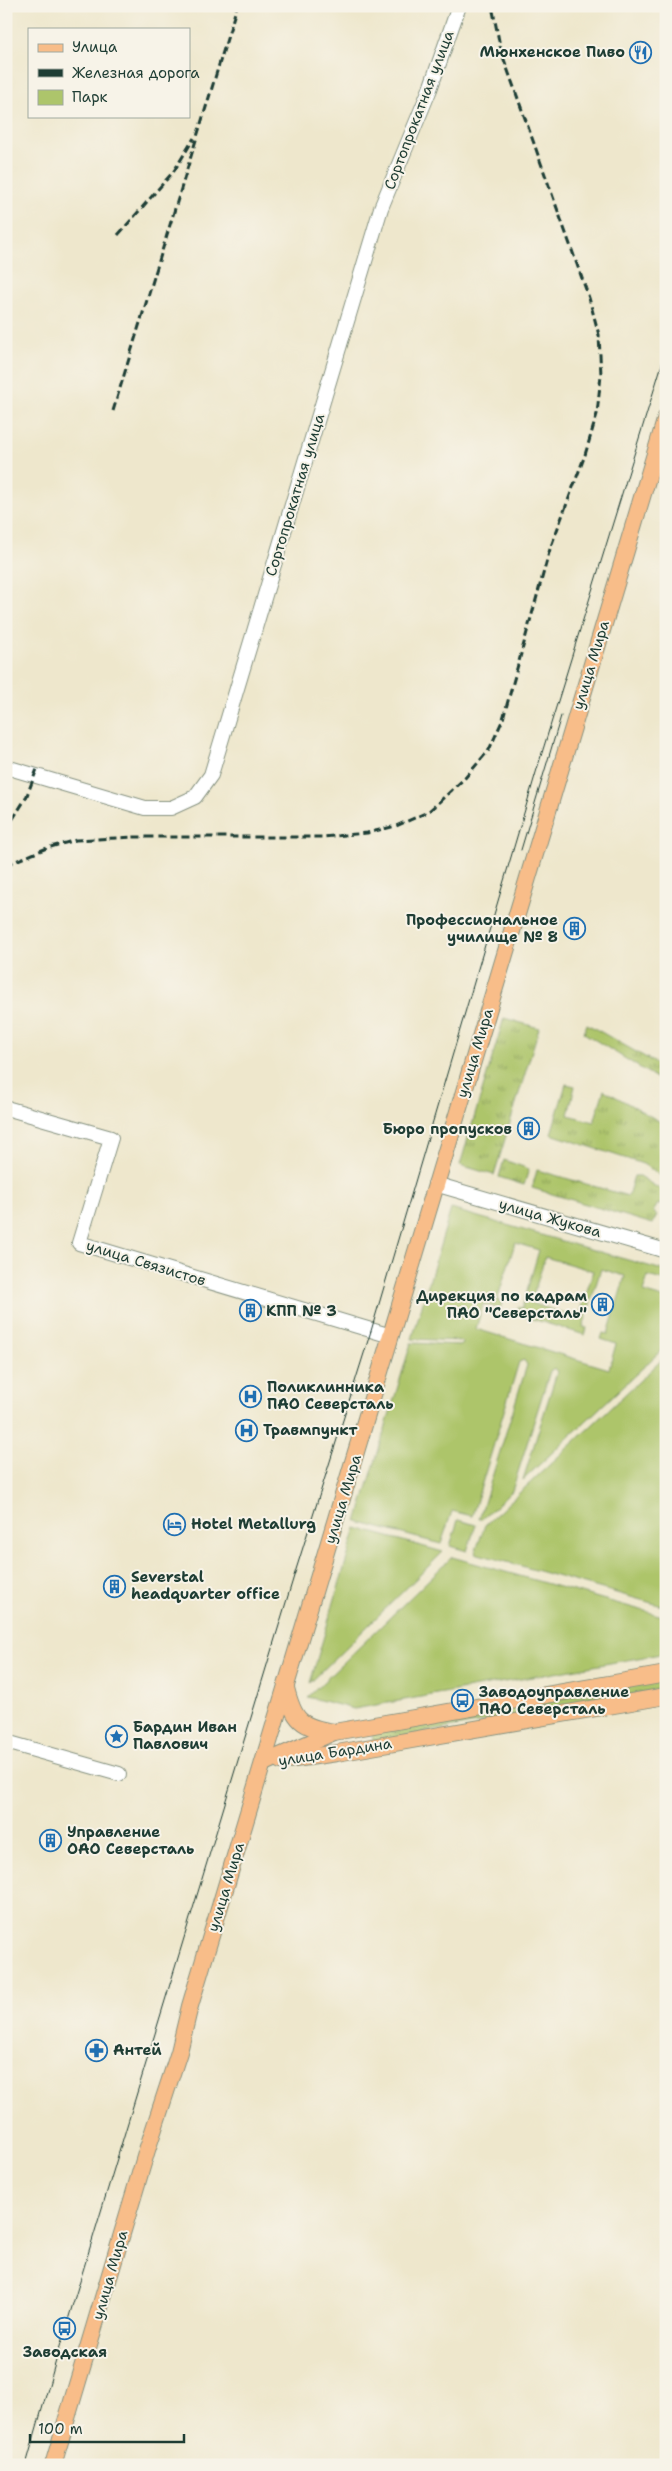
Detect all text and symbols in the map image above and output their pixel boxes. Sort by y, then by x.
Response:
street label: Сортопрокатная улица [379,27,459,192]
legend [28,28,190,118]
text: Улица [72,37,118,57]
restaurant icon: Мюнхенское Пиво [629,40,653,64]
place label: Мюнхенское Пиво [480,42,625,62]
text: Железная дорога [72,63,200,83]
text: Парк [72,87,108,107]
street label: Сортопрокатная улица [261,411,329,579]
street label: улица Мира [568,617,614,712]
place label: Профессиональное училище № 8 [406,910,558,947]
building icon: Профессиональное училище № 8 [562,917,586,941]
street label: улица Мира [452,1005,498,1100]
building icon: Бюро пропусков [516,1117,540,1141]
place label: Бюро пропусков [383,1119,512,1139]
street label: улица Жукова [497,1194,604,1242]
street label: улица Связистов [84,1235,208,1291]
place label: Дирекция по кадрам ПАО "Северсталь" [416,1286,588,1323]
building icon: Дирекция по кадрам ПАО "Северсталь" [591,1293,615,1317]
building icon: КПП № 3 [238,1299,262,1323]
place label: КПП № 3 [266,1301,337,1321]
place label: Поликлинника ПАО Северсталь [267,1377,393,1414]
hospital icon: Поликлинника ПАО Северсталь [239,1384,263,1408]
hospital icon: Травмпункт [235,1418,259,1442]
place label: Травмпункт [263,1420,358,1440]
street label: улица Мира [320,1451,366,1546]
hotel icon: Hotel Metallurg [163,1512,187,1536]
place label: Hotel Metallurg [191,1514,316,1534]
place label: Severstal headquarter office [131,1567,280,1604]
building icon: Severstal headquarter office [103,1574,127,1598]
place label: Заводоуправление ПАО Северсталь [479,1682,629,1719]
bus stop icon: Заводоуправление ПАО Северсталь [451,1689,475,1713]
place label: Бардин Иван Павлович [133,1717,237,1754]
place icon: Бардин Иван Павлович [105,1724,129,1748]
street label: улица Бардина [277,1733,394,1771]
place label: Управление OAO Северсталь [67,1822,194,1859]
building icon: Управление OAO Северсталь [39,1829,63,1853]
street label: улица Мира [203,1839,249,1934]
pharmacy icon: Антей [85,2038,109,2062]
place label: Антей [113,2040,162,2060]
street label: улица Мира [88,2227,133,2322]
bus stop icon: Заводская [53,2317,77,2341]
place label: Заводская [23,2342,107,2362]
scale bar [30,2411,184,2443]
text: 100 m [38,2419,83,2439]

